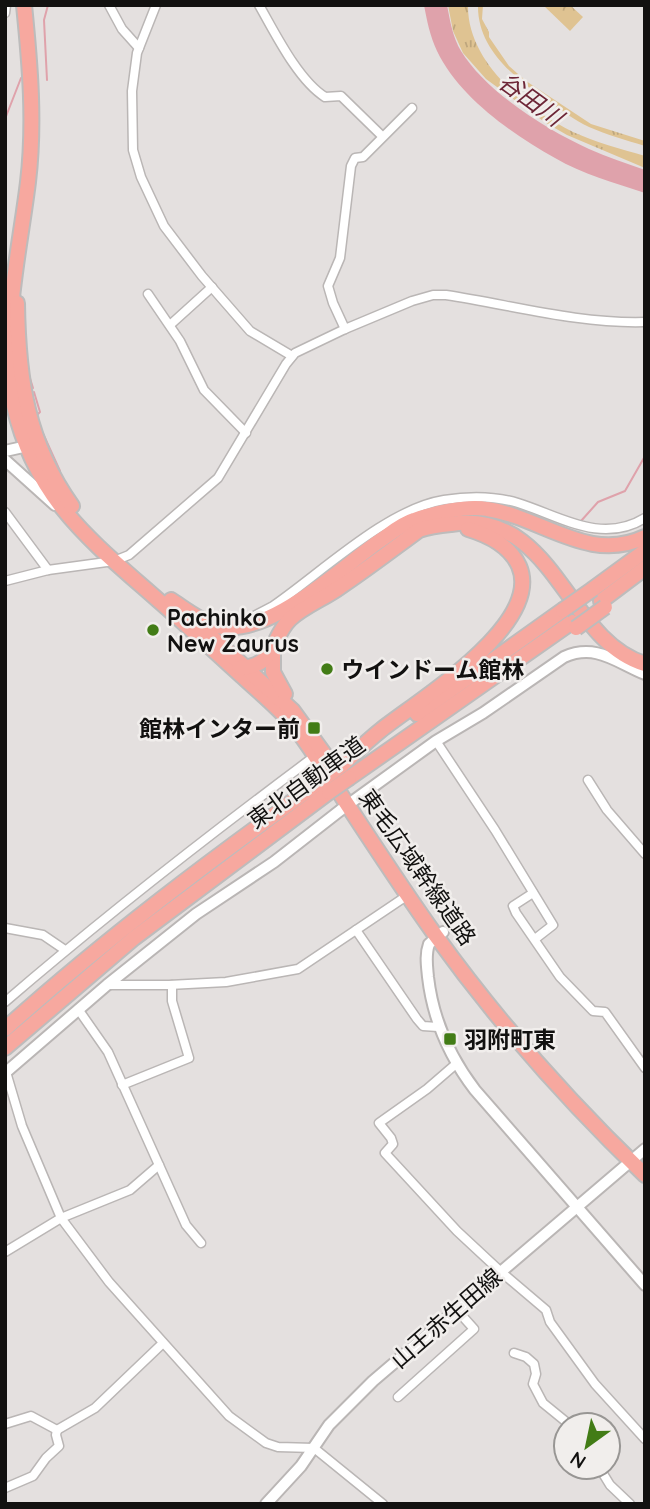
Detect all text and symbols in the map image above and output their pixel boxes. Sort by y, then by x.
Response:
water label: 谷田川 [493,66,571,134]
place label: Pachinko New Zaurus [167,603,299,658]
marker: Pachinko New Zaurus [145,622,161,638]
place label: ウインドーム館林 [341,655,524,684]
marker: ウインドーム館林 [319,661,335,677]
place label: 館林インター前 [139,714,300,743]
marker: 館林インター前 [306,720,322,736]
street label: 東北自動車道 [242,730,370,834]
street label: 東毛広域幹線道路 [353,783,483,951]
place label: 羽附町東 [464,1025,556,1054]
marker: 羽附町東 [442,1031,458,1047]
street label: 山王赤生田線 [384,1262,508,1374]
north arrow [552,1411,622,1481]
text: N [565,1446,590,1474]

